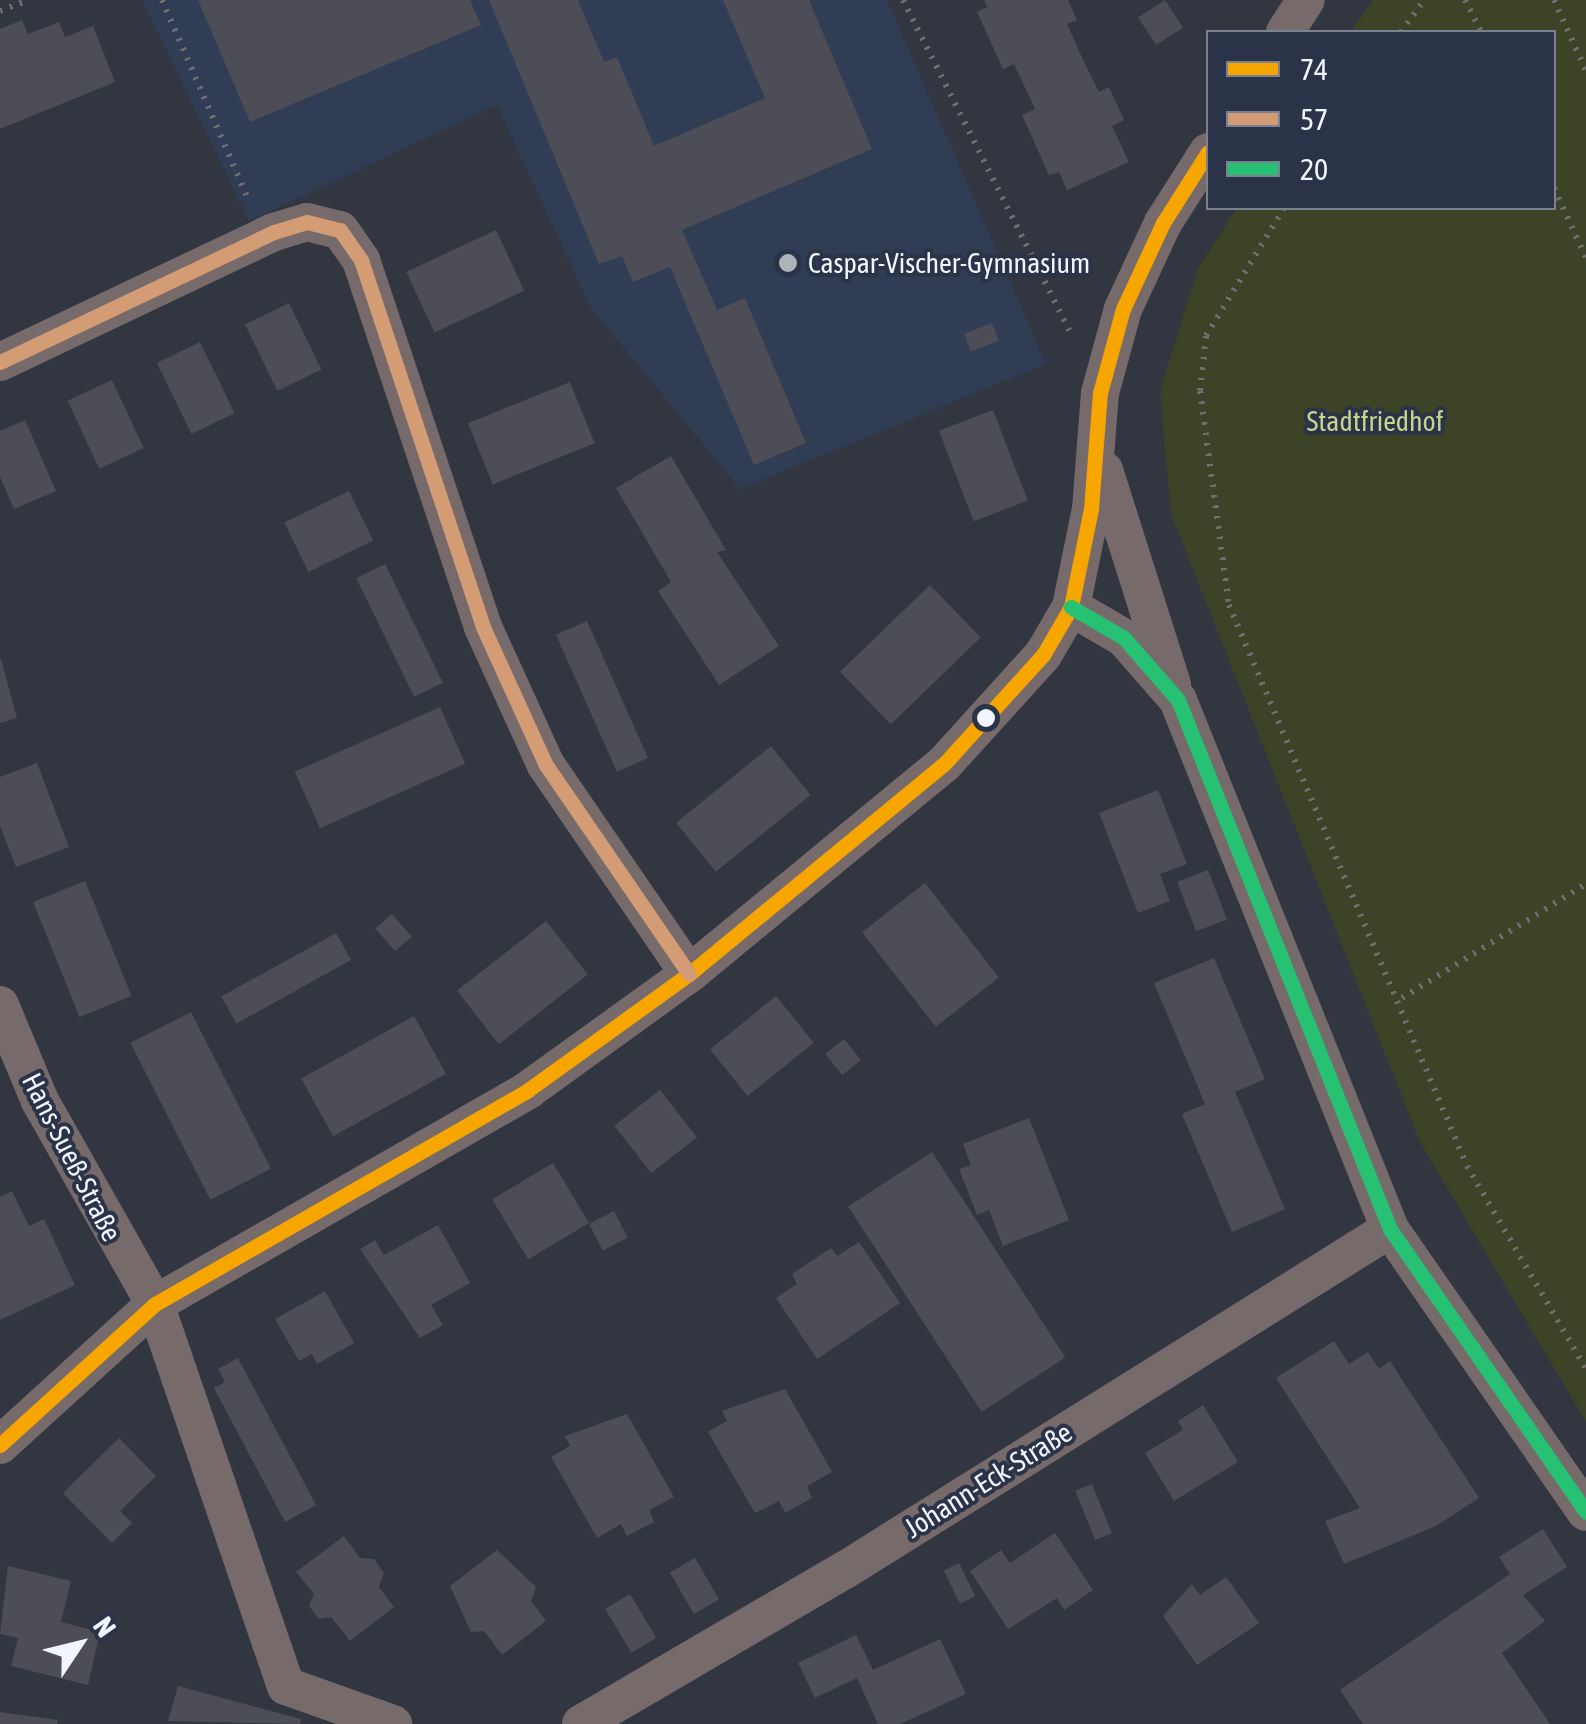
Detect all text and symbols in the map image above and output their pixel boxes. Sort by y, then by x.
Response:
legend [1206,30,1556,210]
text: 74 [1300,52,1328,86]
text: 57 [1300,102,1328,136]
text: 20 [1300,152,1328,186]
place label: Caspar-Vischer-Gymnasium [808,246,1090,280]
marker: Caspar-Vischer-Gymnasium [777,252,799,274]
park label: Stadtfriedhof [1307,404,1443,438]
unlabelled marker [976,708,996,728]
street label: Hans-Sueß-Straße [15,1067,129,1247]
street label: Johann-Eck-Straße [898,1415,1078,1545]
north arrow [30,1594,130,1694]
text: N [87,1611,122,1643]

